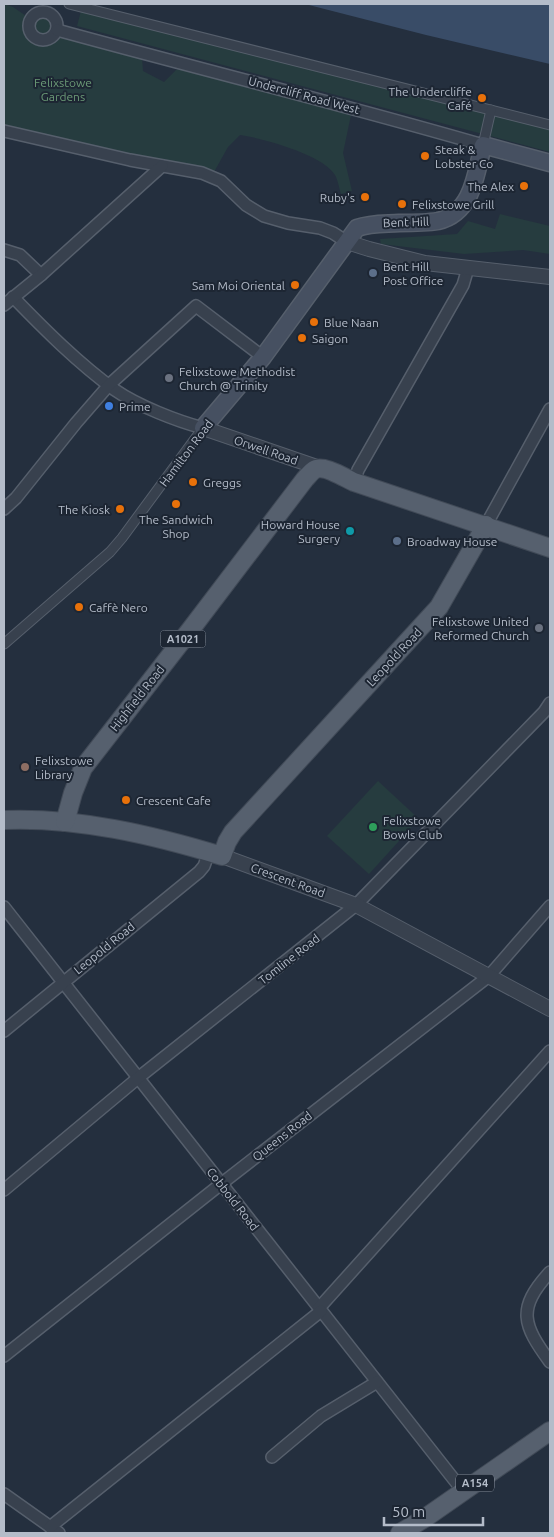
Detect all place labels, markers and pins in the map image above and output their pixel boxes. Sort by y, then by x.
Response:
place label: The Undercliffe Café [388,85,472,112]
marker: The Undercliffe Café [476,92,488,104]
place label: Steak & Lobster Co [435,143,493,170]
marker: Steak & Lobster Co [419,150,431,162]
place label: The Alex [467,180,514,193]
marker: The Alex [518,180,530,192]
place label: Ruby's [320,191,355,204]
marker: Ruby's [359,191,371,203]
marker: Felixstowe Grill [396,198,408,210]
place label: Felixstowe Grill [412,198,494,211]
place label: Bent Hill Post Office [383,260,443,287]
marker: Bent Hill Post Office [367,267,379,279]
place label: Sam Moi Oriental [192,279,285,292]
marker: Sam Moi Oriental [289,279,301,291]
marker: Blue Naan [308,316,320,328]
place label: Blue Naan [324,316,379,329]
marker: Saigon [296,332,308,344]
place label: Saigon [312,332,348,345]
place label: Felixstowe Methodist Church @ Trinity [179,365,295,392]
marker: Felixstowe Methodist Church @ Trinity [163,372,175,384]
marker: Prime [103,400,115,412]
place label: Prime [119,400,151,413]
marker: Greggs [187,476,199,488]
place label: Greggs [203,476,241,489]
marker: The Sandwich Shop [170,498,182,510]
place label: The Kiosk [58,503,110,516]
marker: The Kiosk [114,503,126,515]
place label: The Sandwich Shop [139,513,213,540]
place label: Howard House Surgery [261,518,340,545]
marker: Howard House Surgery [344,525,356,537]
marker: Broadway House [391,535,403,547]
place label: Broadway House [407,535,497,548]
marker: Caffè Nero [73,601,85,613]
place label: Caffè Nero [89,601,148,614]
place label: Felixstowe United Reformed Church [432,615,529,642]
marker: Felixstowe United Reformed Church [533,622,545,634]
place label: Felixstowe Library [35,754,93,781]
marker: Felixstowe Library [19,761,31,773]
marker: Crescent Cafe [120,794,132,806]
place label: Crescent Cafe [136,794,211,807]
place label: Felixstowe Bowls Club [383,814,442,841]
marker: Felixstowe Bowls Club [367,821,379,833]

